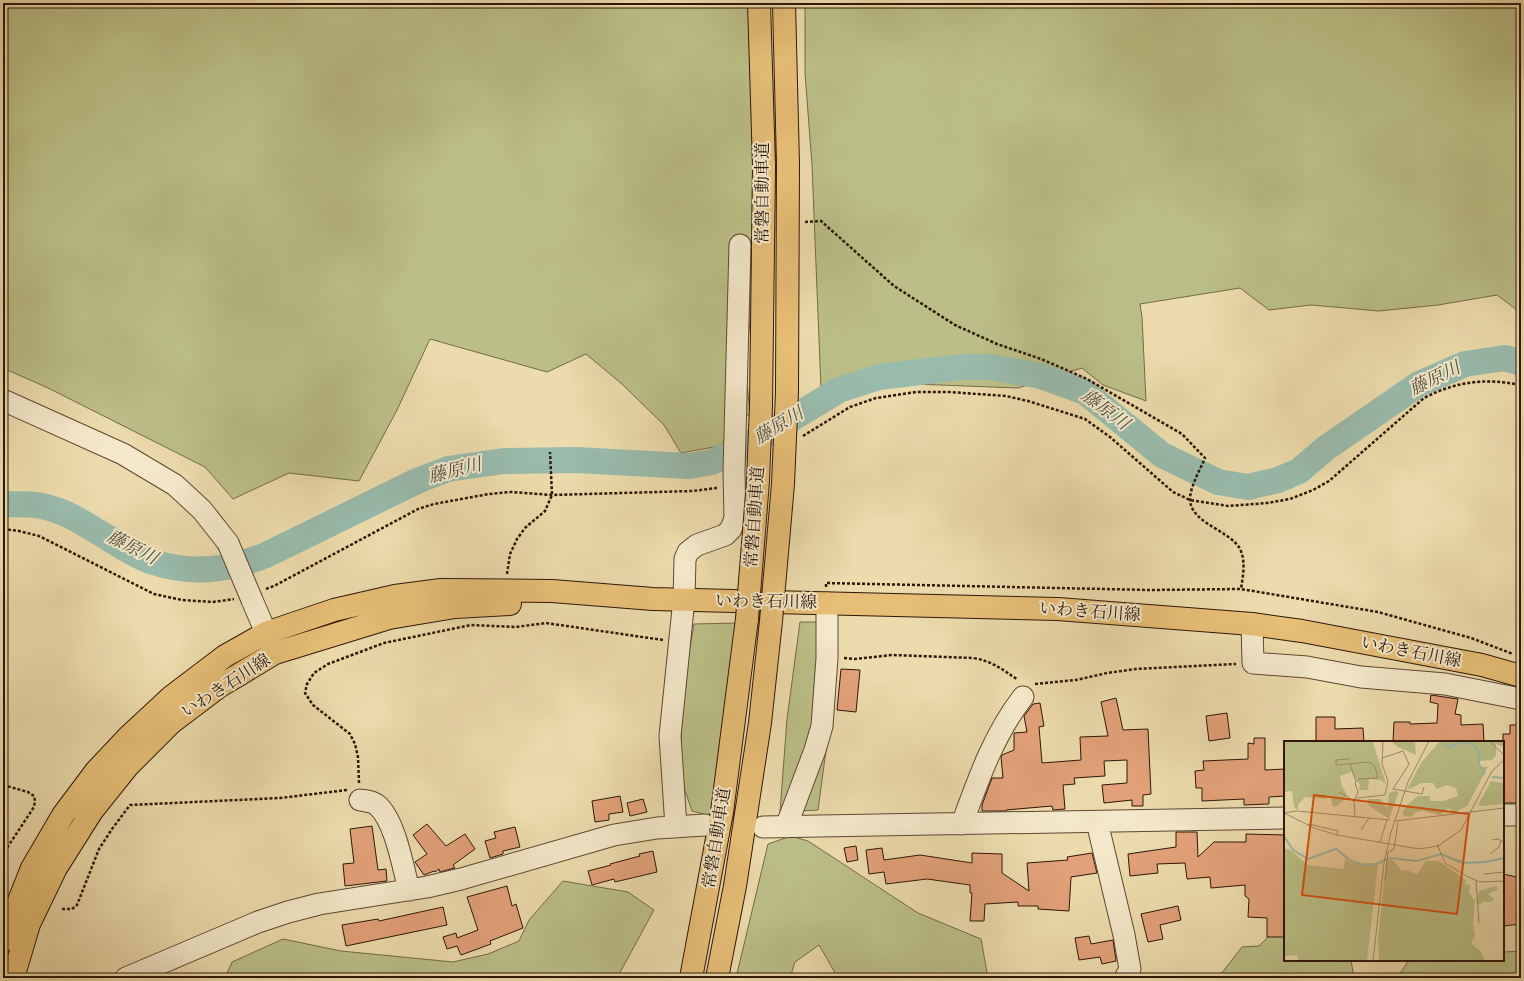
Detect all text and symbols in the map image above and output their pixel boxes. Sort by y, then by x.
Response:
street label: 常磐自動車道 [752,142,774,244]
water label: 藤原川 [1406,356,1466,401]
water label: 藤原川 [1077,385,1135,436]
water label: 藤原川 [750,402,810,449]
water label: 藤原川 [426,453,486,488]
street label: 常磐自動車道 [740,465,770,569]
water label: 藤原川 [103,526,163,571]
street label: いわき石川線 [715,590,817,614]
street label: いわき石川線 [1038,597,1142,627]
street label: いわき石川線 [1359,631,1463,673]
street label: いわき石川線 [177,649,275,723]
inset map [1284,741,1504,961]
street label: 常磐自動車道 [698,786,736,890]

